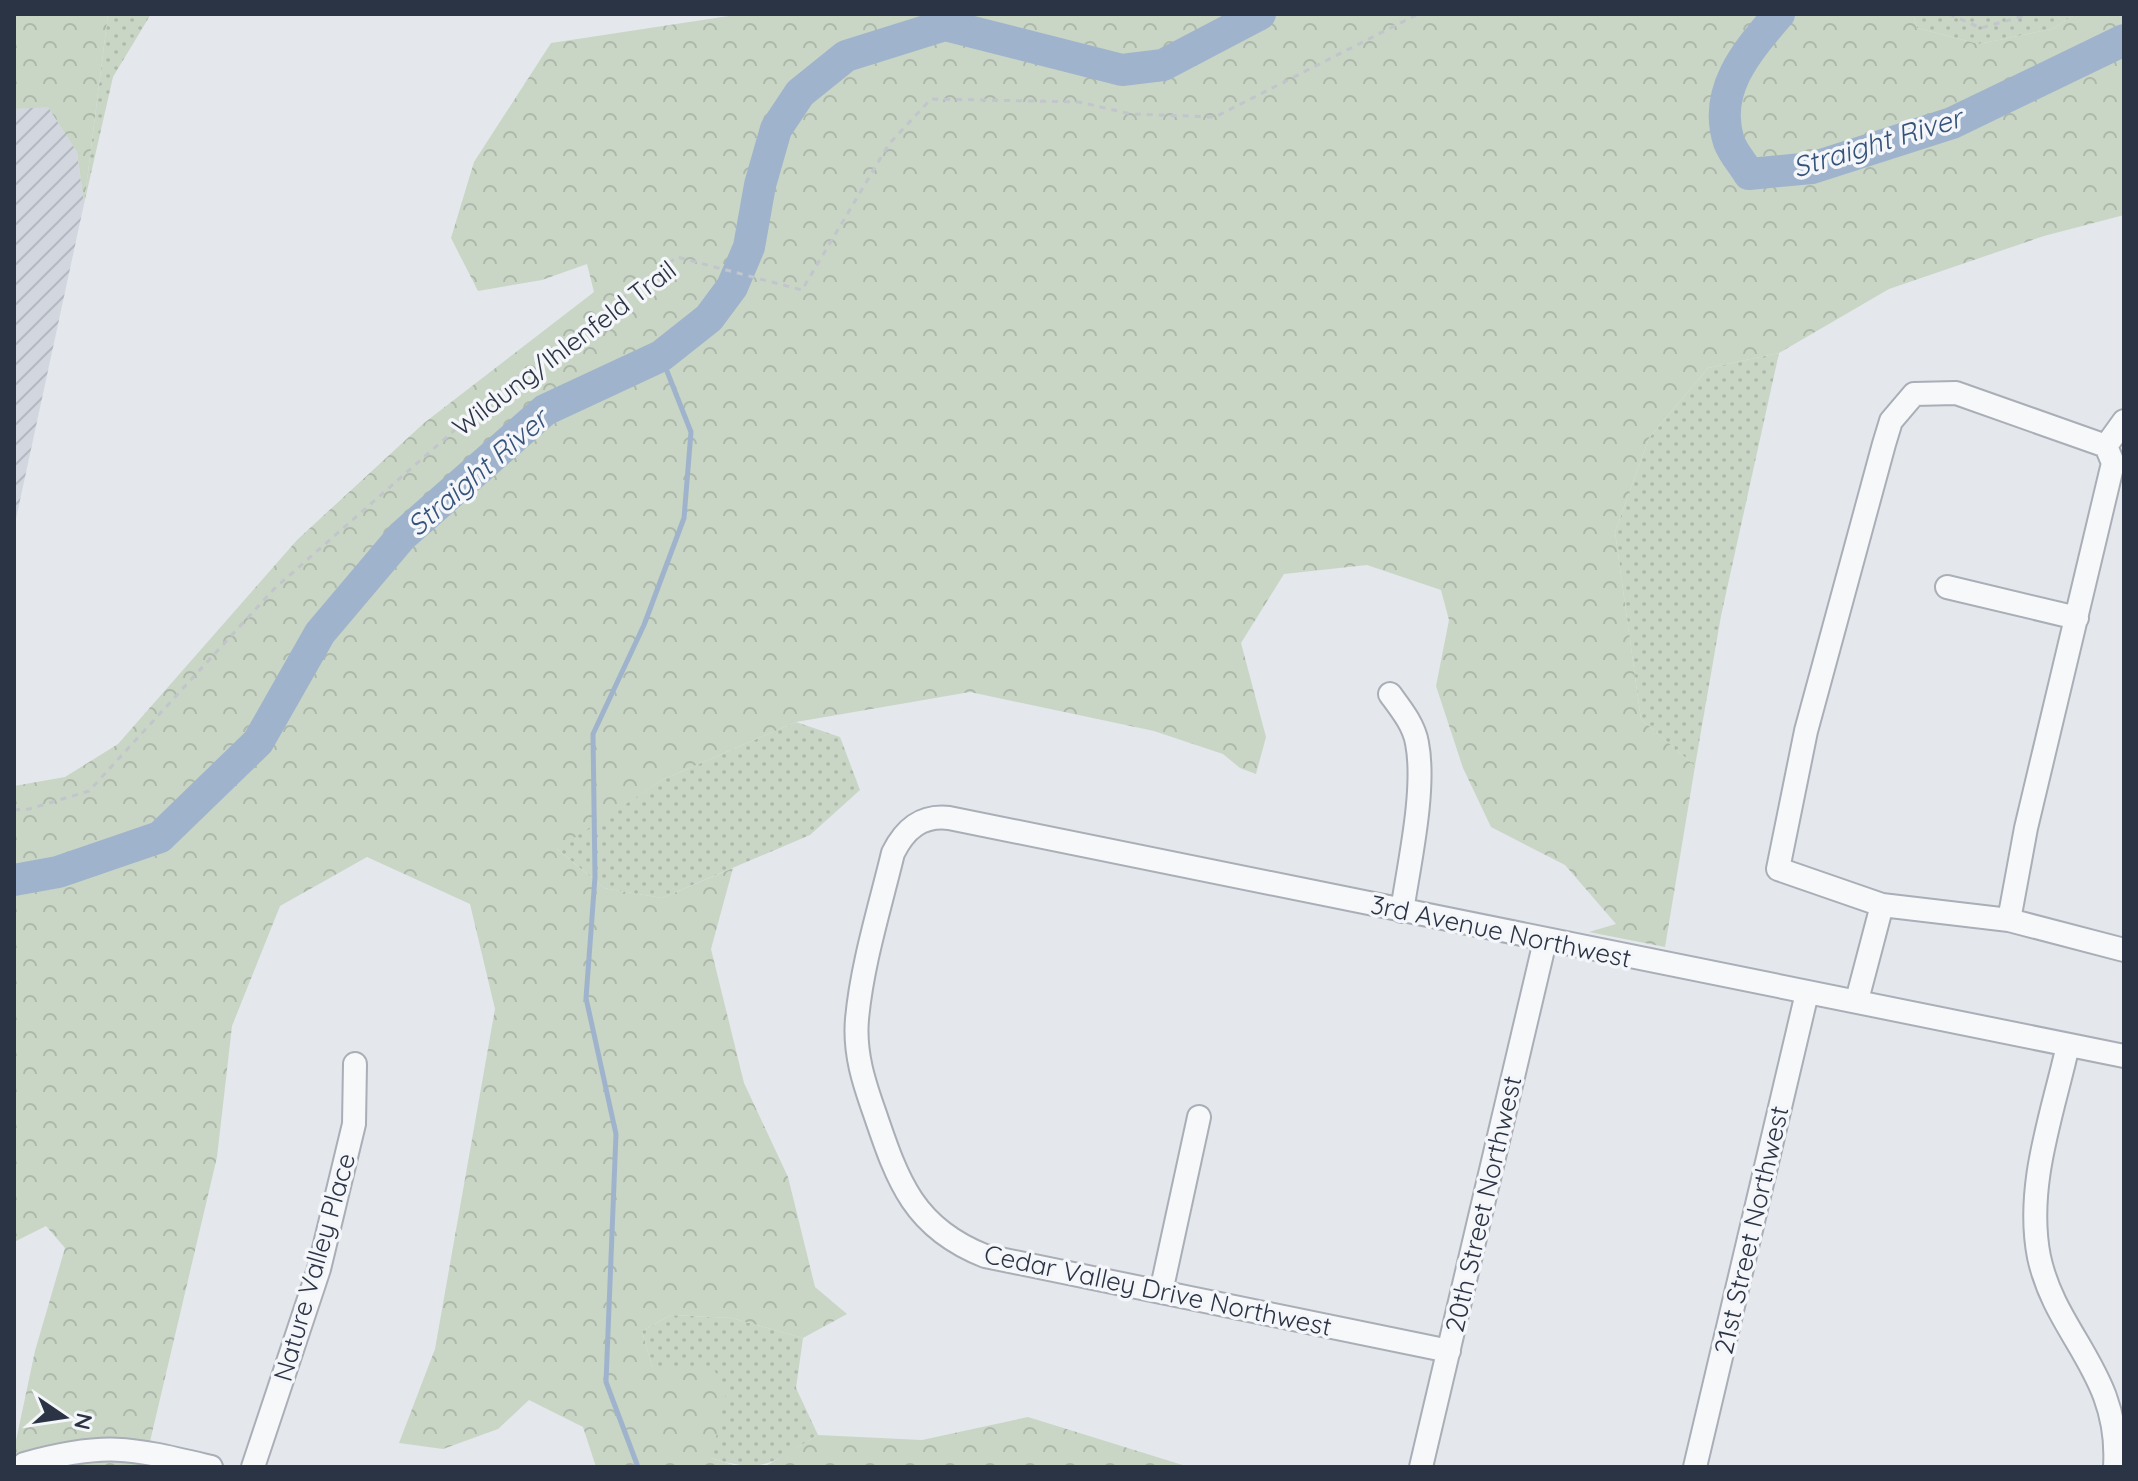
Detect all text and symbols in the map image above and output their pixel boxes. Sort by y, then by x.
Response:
water label: Straight River [1788,99,1969,184]
street label: Wildung/Ihlenfeld Trail [446,253,682,443]
water label: Straight River [399,399,557,543]
street label: 3rd Avenue Northwest [1368,887,1634,975]
street label: 20th Street Northwest [1437,1073,1529,1335]
street label: 21st Street Northwest [1706,1103,1796,1357]
street label: Nature Valley Place [266,1149,362,1385]
street label: Cedar Valley Drive Northwest [981,1237,1335,1343]
north arrow [24,1377,104,1457]
text: N [68,1410,99,1433]

